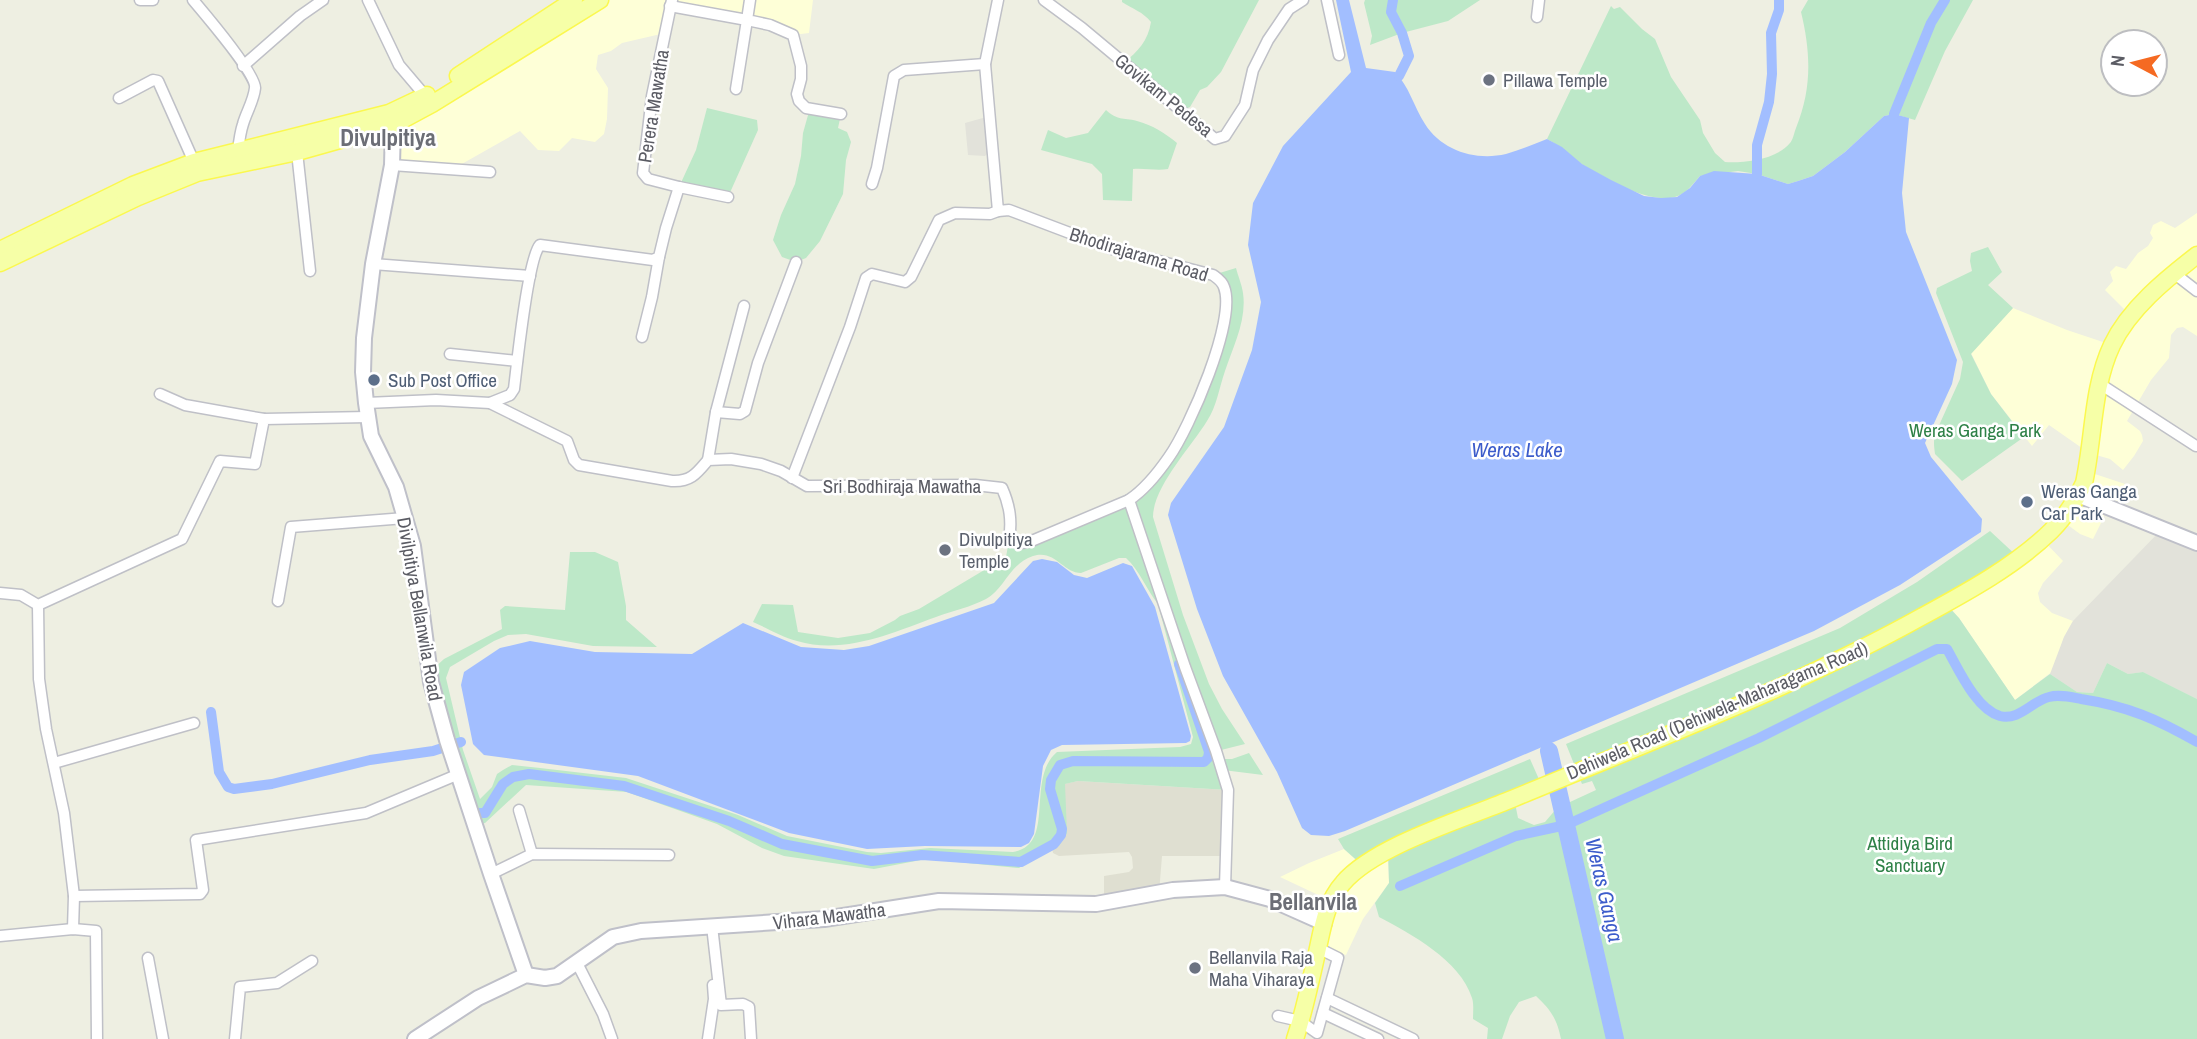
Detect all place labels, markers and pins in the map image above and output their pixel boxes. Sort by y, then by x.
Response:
place label: Pillawa Temple [1503,67,1608,93]
marker: Pillawa Temple [1481,72,1497,88]
place label: Sub Post Office [388,367,497,393]
marker: Sub Post Office [366,372,382,388]
place label: Weras Ganga Car Park [2041,478,2137,526]
marker: Weras Ganga Car Park [2019,494,2035,510]
place label: Divulpitiya Temple [959,526,1033,574]
marker: Divulpitiya Temple [937,542,953,558]
place label: Bellanvila Raja Maha Viharaya [1209,944,1315,992]
marker: Bellanvila Raja Maha Viharaya [1187,960,1203,976]

